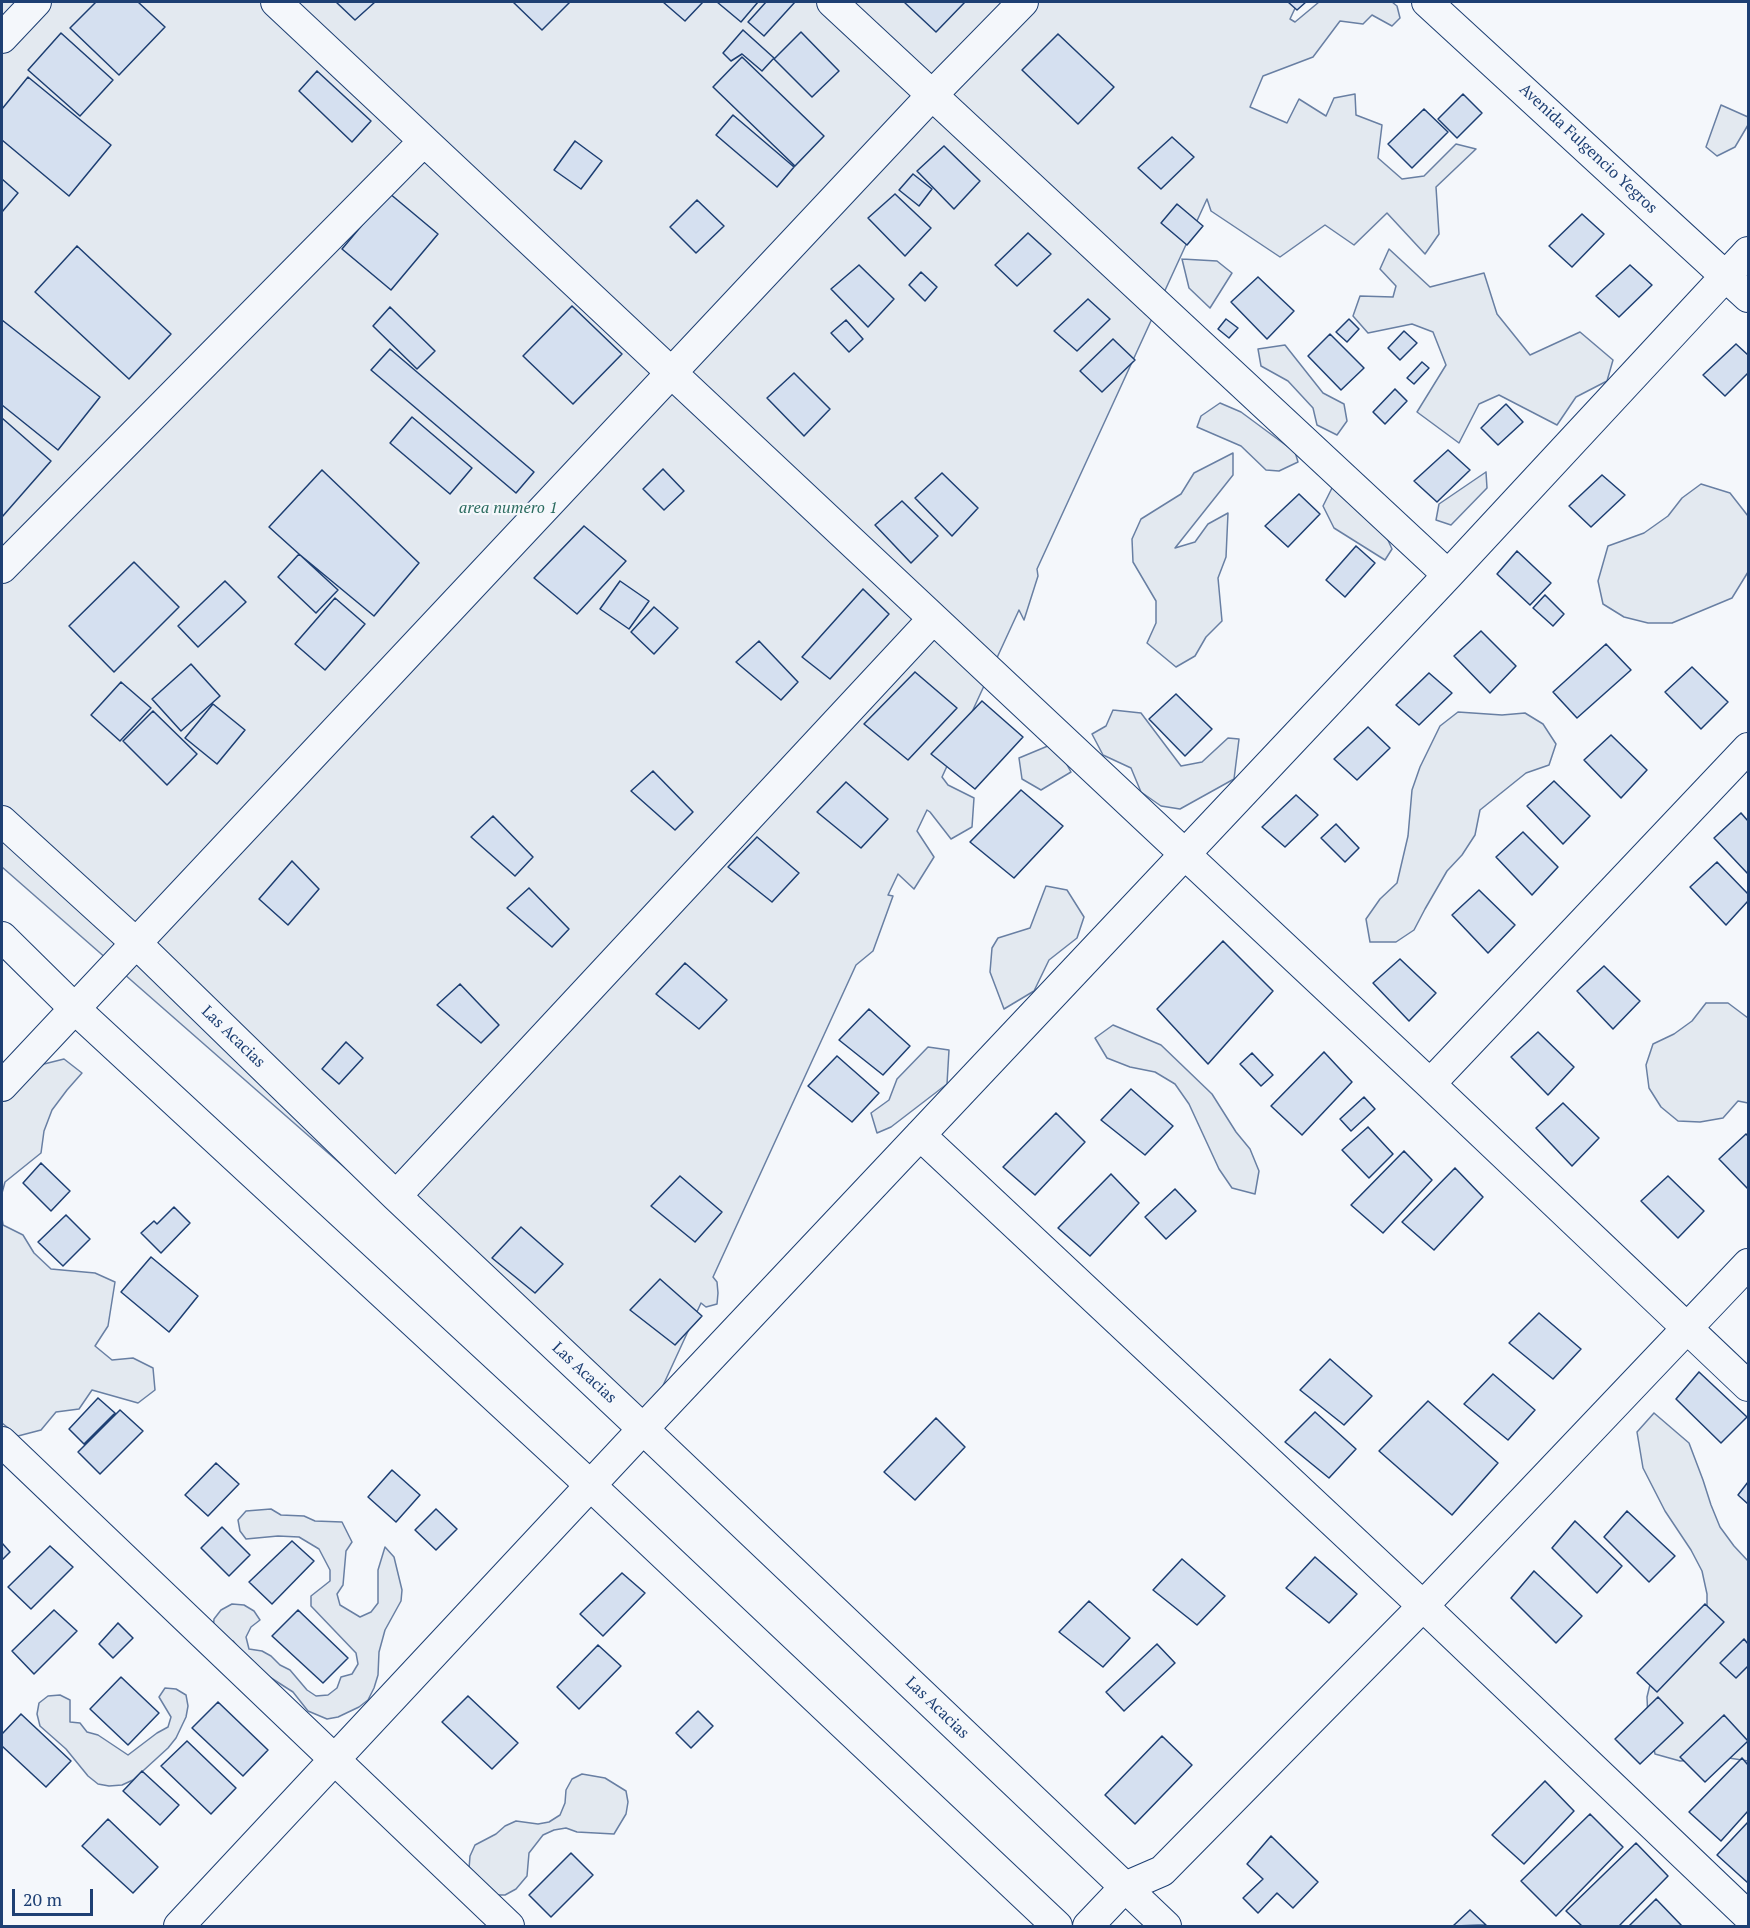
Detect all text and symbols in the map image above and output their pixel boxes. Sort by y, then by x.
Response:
street label: Avenida Fulgencio Yegros [1515,80,1661,218]
park label: area numero 1 [459,498,557,518]
street label: Las Acacias [197,1002,269,1072]
street label: Las Acacias [548,1338,620,1408]
street label: Las Acacias [901,1673,973,1743]
scale bar [15,1877,96,1915]
text: 20 m [23,1887,62,1911]

